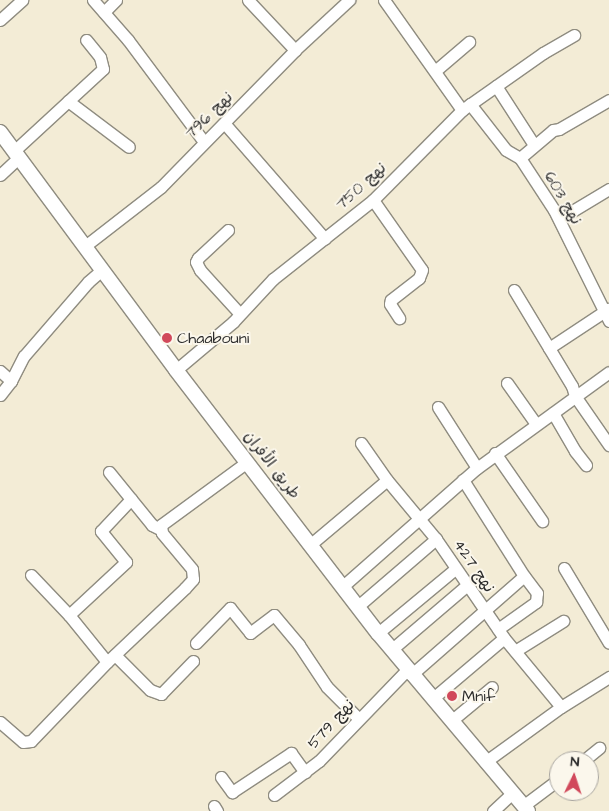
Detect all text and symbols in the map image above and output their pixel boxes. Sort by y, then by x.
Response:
street label: نهج 796 [181,88,237,142]
street label: نهج 750 [332,158,390,214]
street label: نهج 603 [540,168,586,228]
place label: Chaabouni [177,328,249,348]
marker: Chaabouni [161,332,173,344]
street label: طريق الأفران [240,427,304,503]
street label: نهج 427 [449,536,499,596]
place label: Mnif [462,686,495,706]
marker: Mnif [446,690,458,702]
street label: نهج 579 [303,695,359,753]
north arrow [549,751,599,801]
text: N [570,752,580,772]

